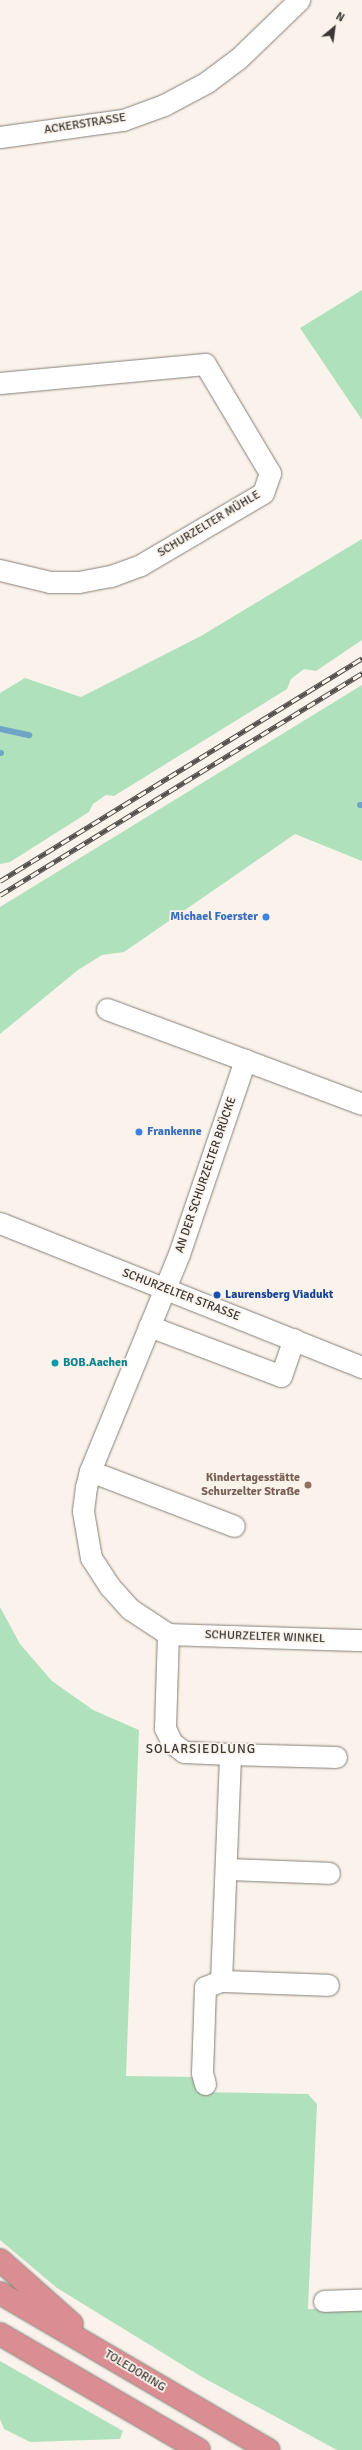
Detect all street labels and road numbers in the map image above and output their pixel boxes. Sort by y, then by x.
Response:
street label: ACKERSTRASSE [43,110,127,138]
street label: SCHURZELTER MÜHLE [155,488,263,560]
street label: AN DER SCHURZELTER BRÜCKE [172,1095,240,1255]
street label: SCHURZELTER STRASSE [120,1266,242,1324]
street label: SCHURZELTER WINKEL [205,1628,325,1646]
street label: TOLEDORING [102,2347,168,2395]

